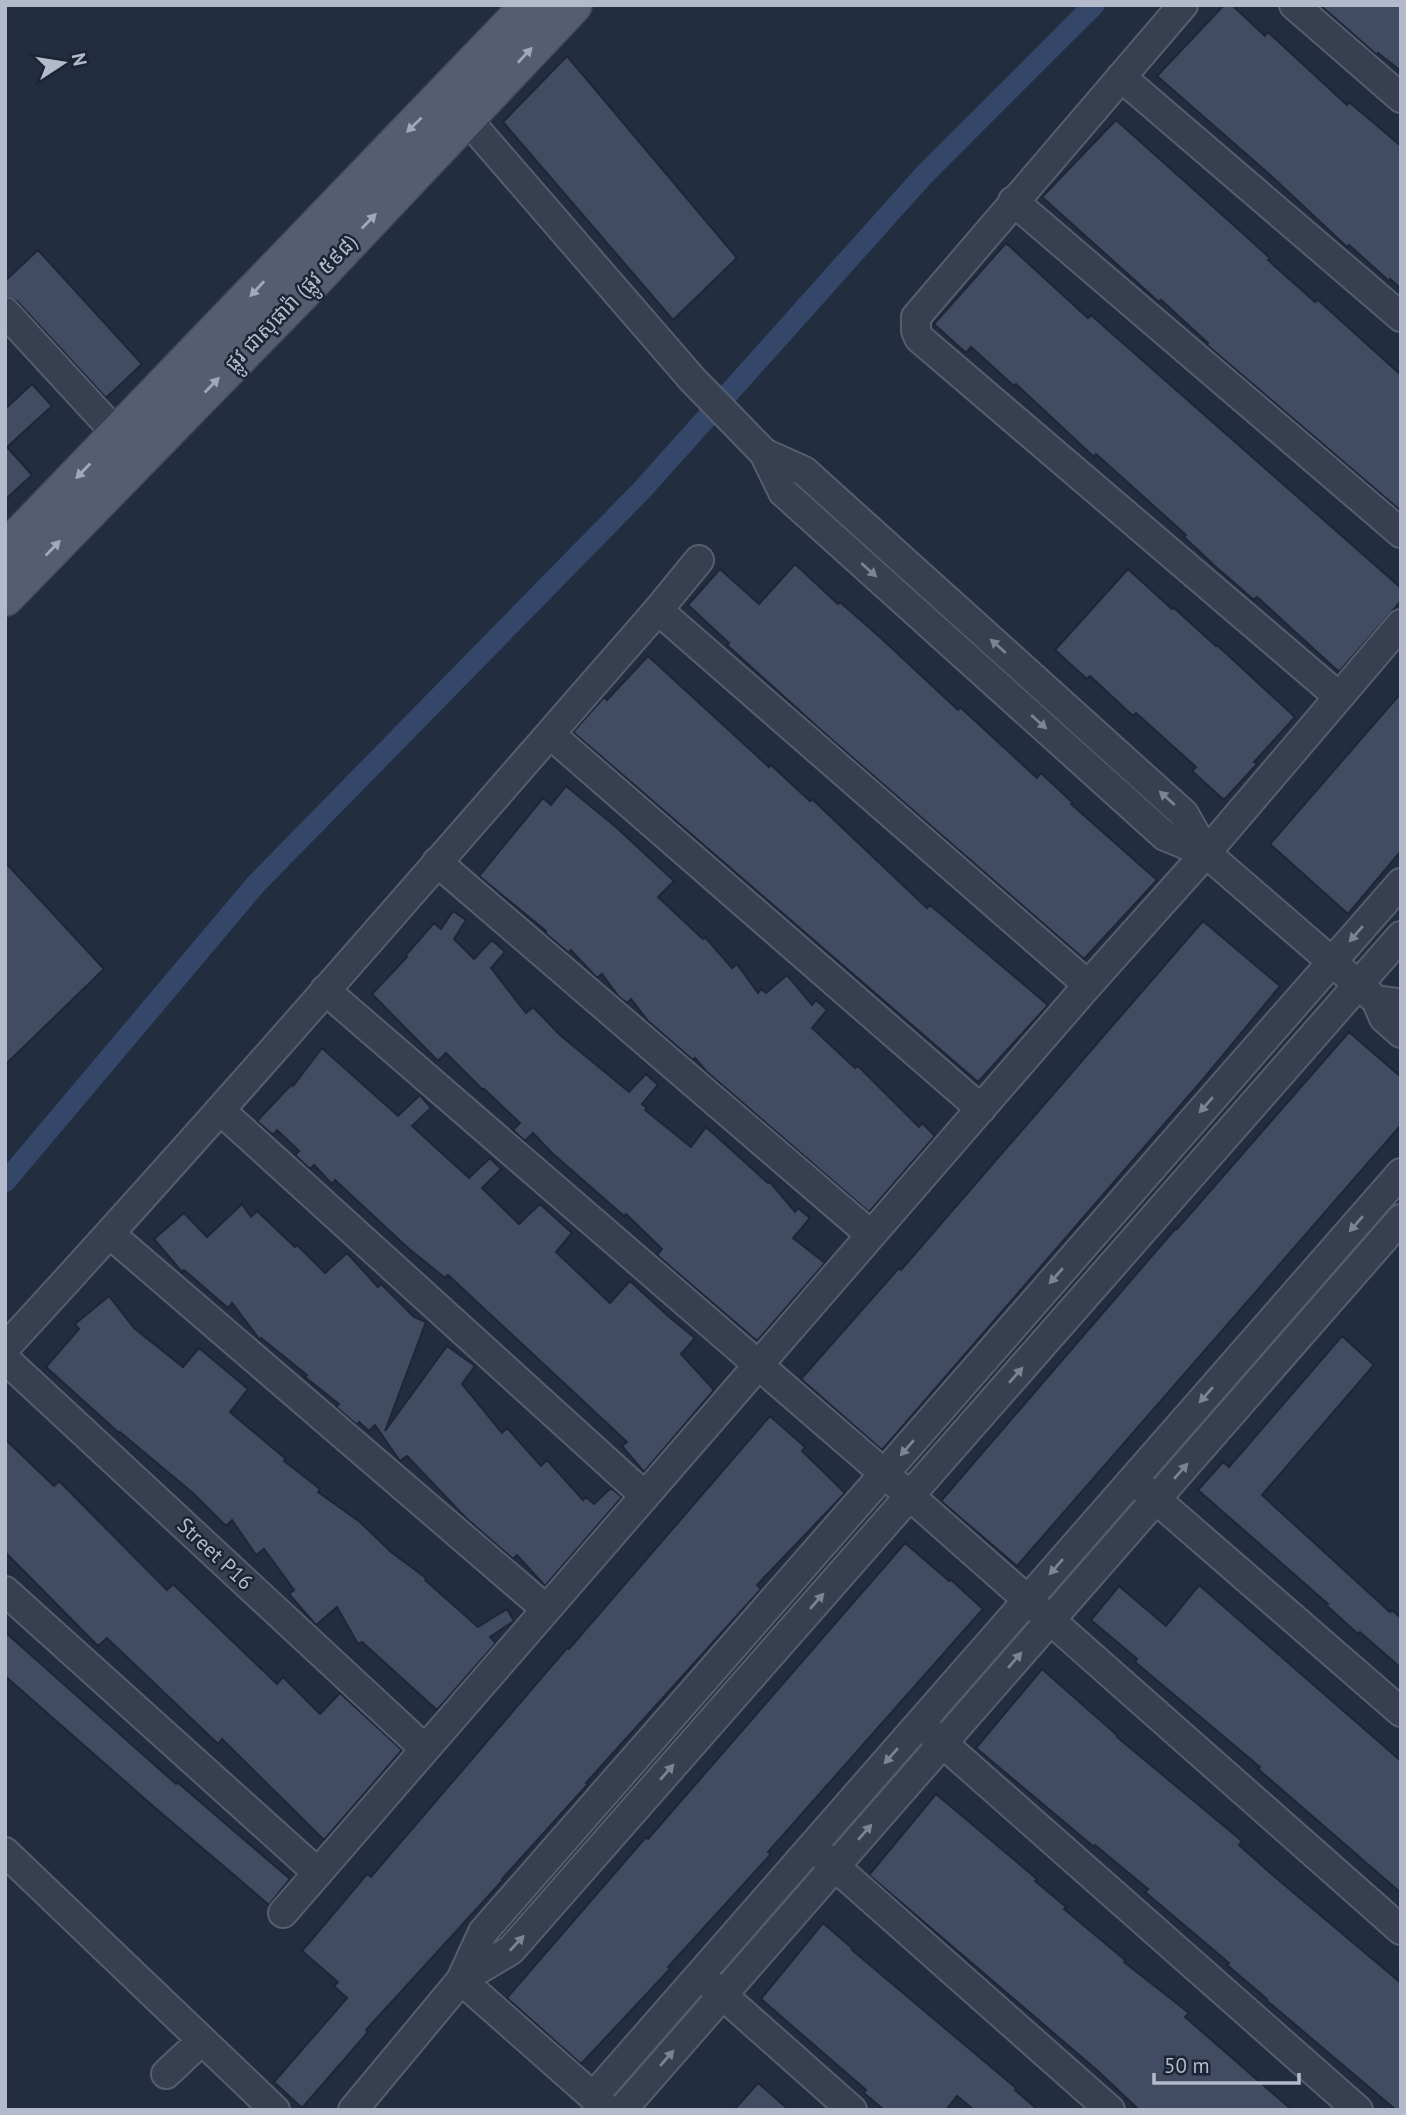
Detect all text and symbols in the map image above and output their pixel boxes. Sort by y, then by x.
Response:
north arrow [28,28,98,98]
one-way arrow [517,47,534,64]
text: N [67,51,93,68]
one-way arrow [406,116,423,133]
one-way arrow [361,213,377,230]
street label: ផ្លូវ ជាសុផារ៉ា (ផ្លូវ ៥៩៨) [218,228,367,381]
one-way arrow [250,280,266,297]
one-way arrow [203,377,219,394]
one-way arrow [75,463,92,480]
one-way arrow [44,540,60,557]
one-way arrow [861,562,878,577]
one-way arrow [990,638,1007,654]
one-way arrow [1030,714,1047,729]
one-way arrow [1158,790,1176,806]
one-way arrow [1348,925,1364,943]
one-way arrow [1198,1096,1214,1114]
one-way arrow [1348,1215,1364,1233]
one-way arrow [1049,1268,1064,1285]
one-way arrow [1008,1366,1024,1384]
one-way arrow [1199,1387,1214,1404]
one-way arrow [899,1439,915,1456]
one-way arrow [1173,1462,1188,1479]
street label: Street P16 [172,1512,259,1596]
one-way arrow [1049,1558,1064,1575]
one-way arrow [809,1592,825,1610]
one-way arrow [1007,1651,1023,1669]
one-way arrow [883,1748,899,1765]
one-way arrow [659,1763,675,1781]
one-way arrow [857,1823,872,1840]
one-way arrow [509,1934,525,1952]
scale bar [1154,2042,1299,2086]
one-way arrow [659,2050,674,2067]
text: 50 m [1164,2052,1210,2079]

